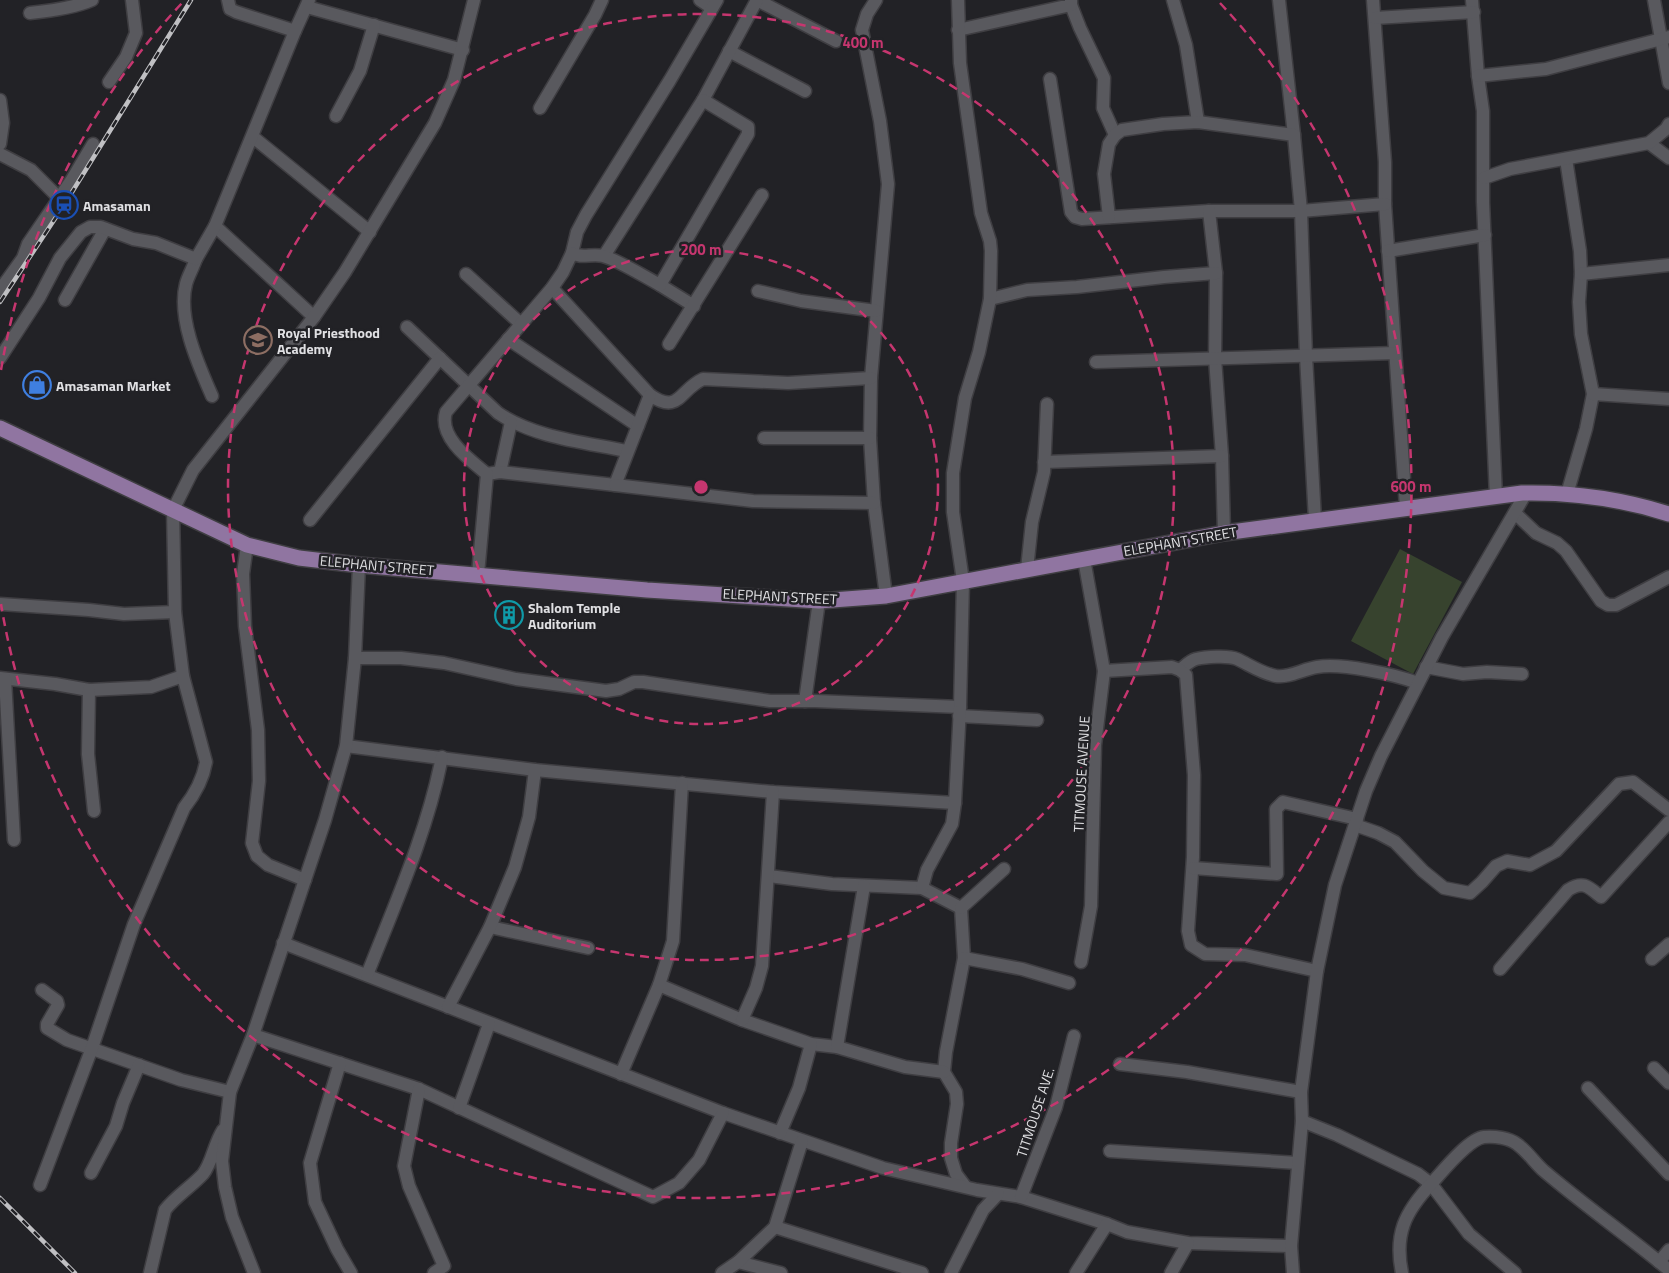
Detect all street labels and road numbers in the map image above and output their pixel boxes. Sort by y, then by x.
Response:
street label: ELEPHANT STREET [1122,521,1239,561]
street label: ELEPHANT STREET [319,550,436,581]
street label: ELEPHANT STREET [722,583,838,610]
street label: TITMOUSE AVENUE [1067,715,1095,833]
street label: TITMOUSE AVE. [1011,1064,1059,1160]

